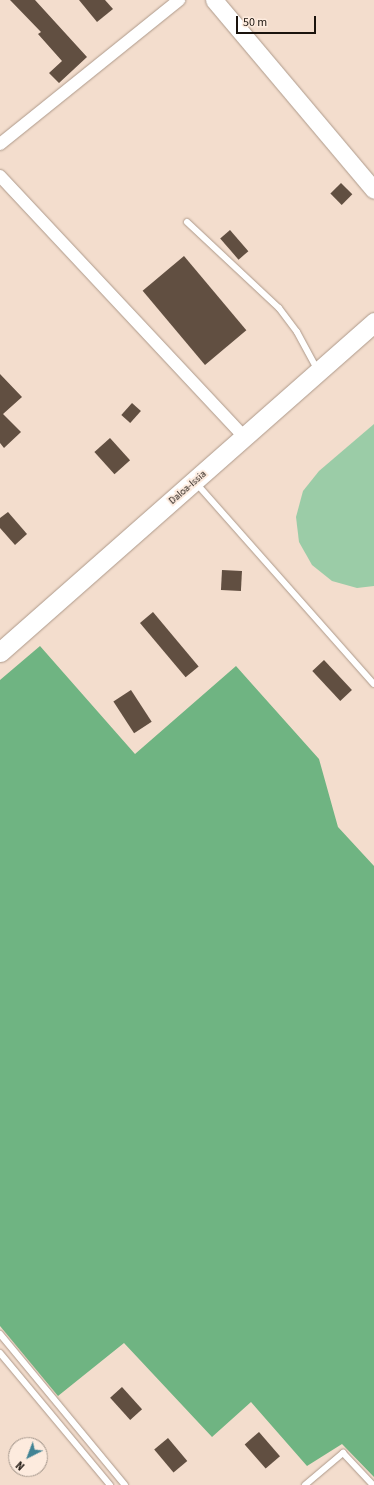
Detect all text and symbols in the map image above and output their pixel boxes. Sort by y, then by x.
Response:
scale bar [238,8,318,34]
text: 50 m [243,14,267,31]
street label: Daloa-Issia [167,468,209,508]
north arrow [8,1437,48,1477]
text: N [13,1458,28,1474]

